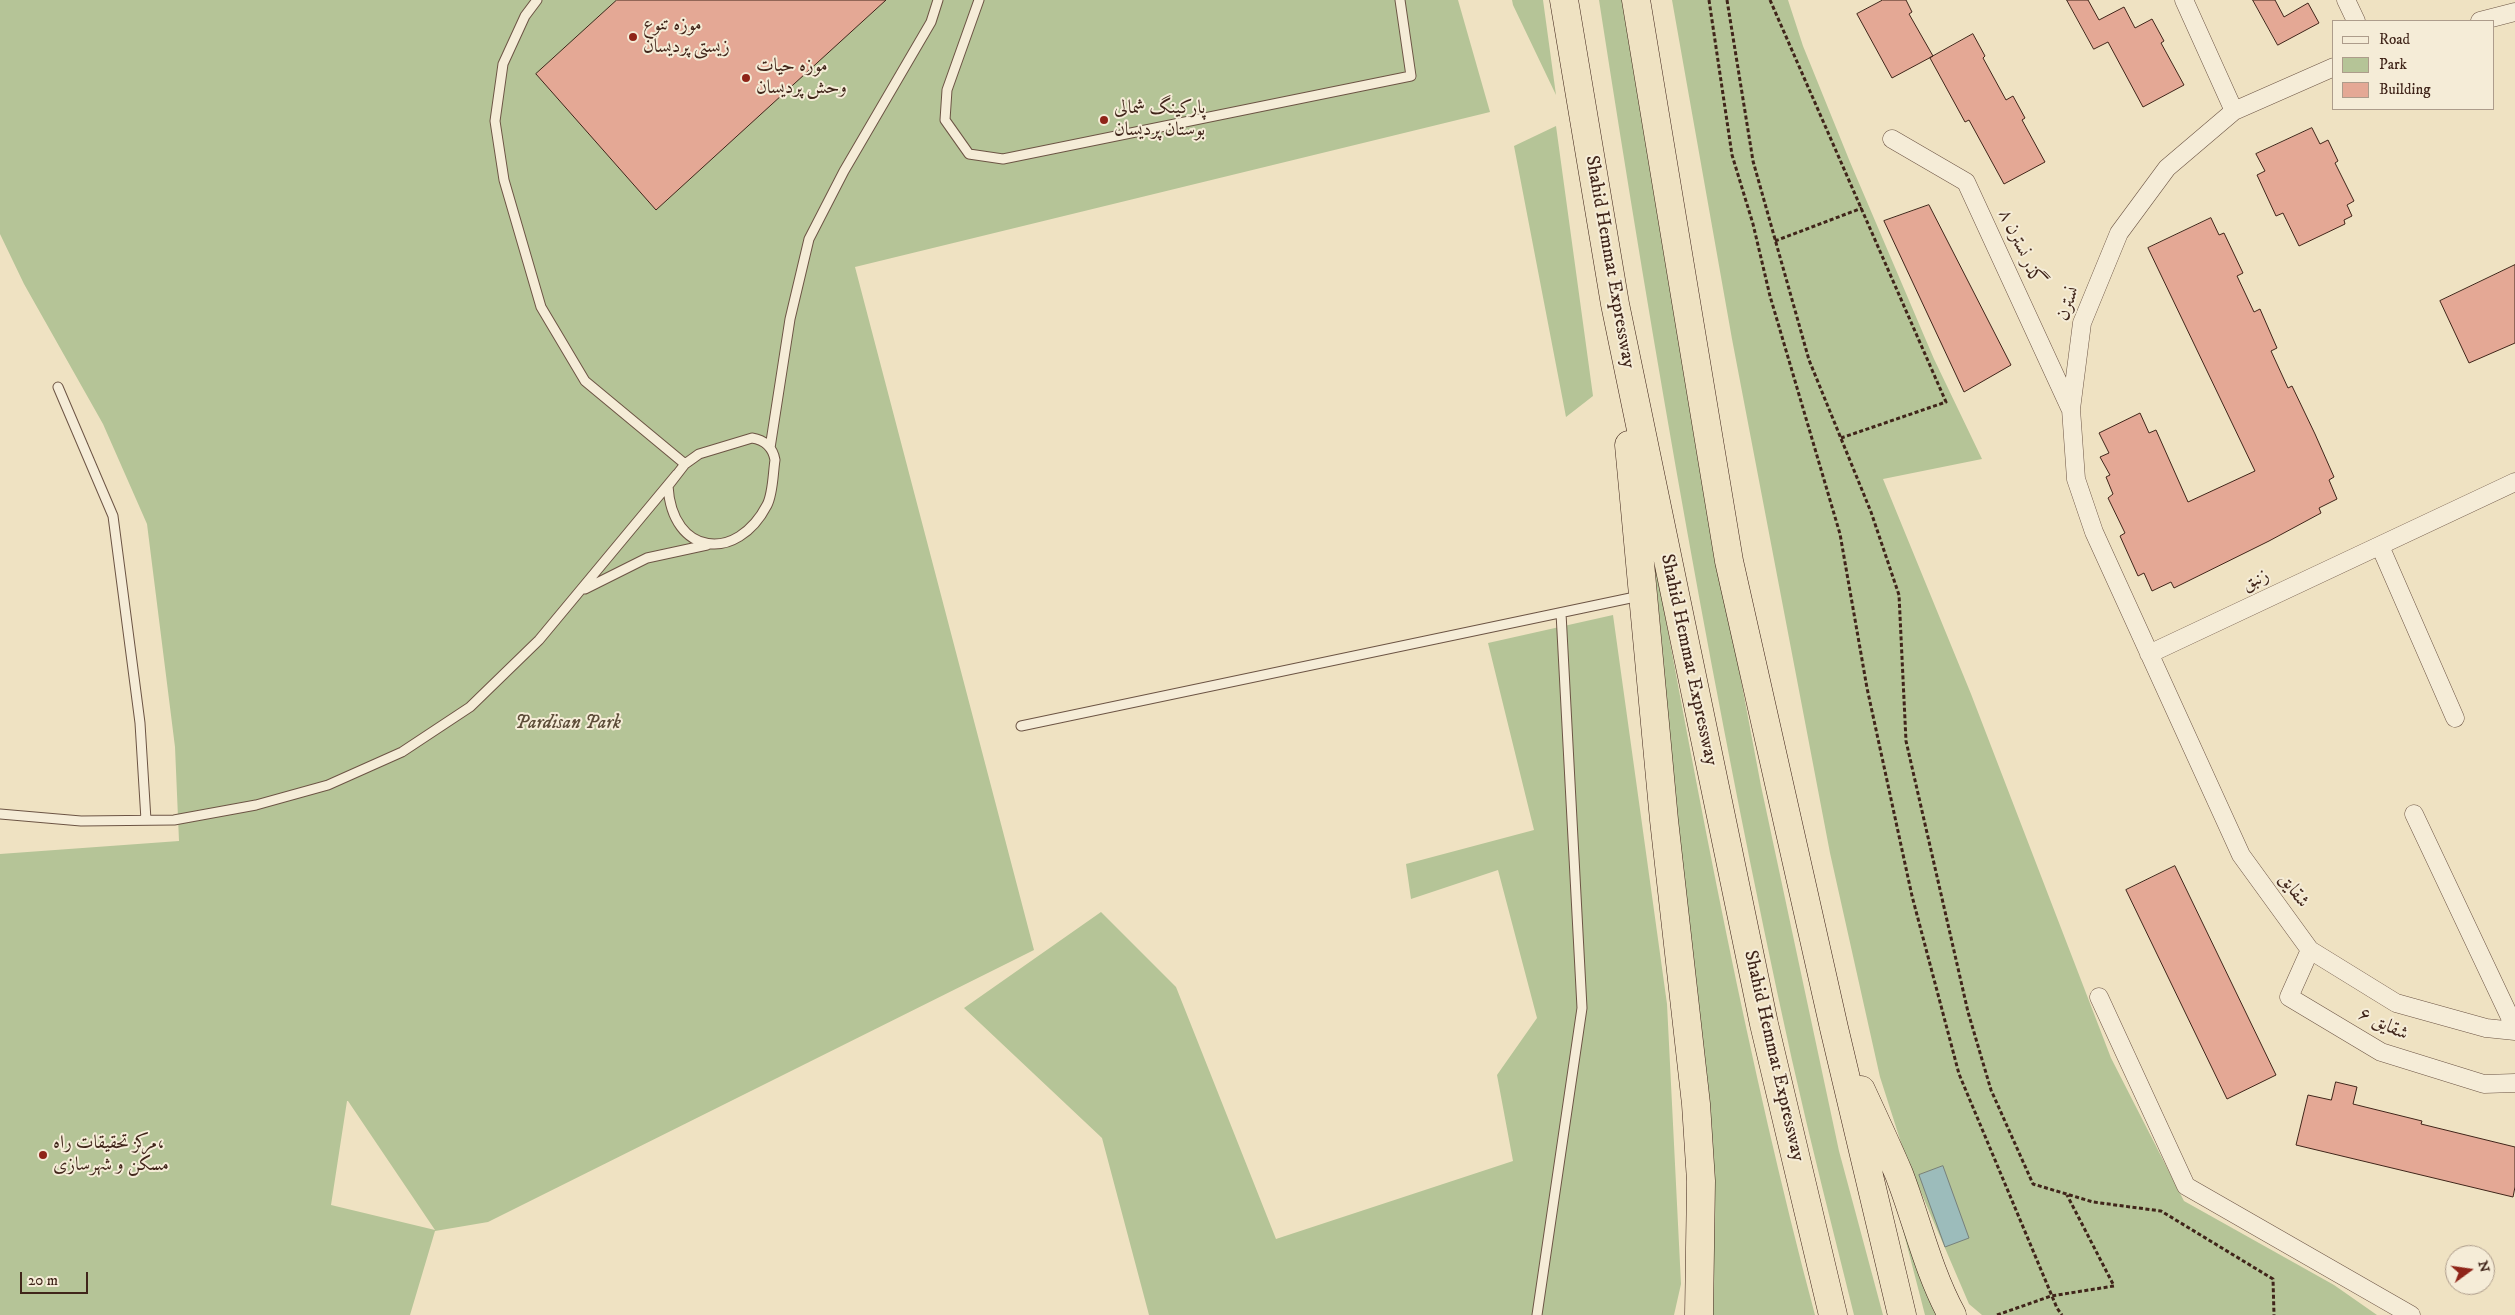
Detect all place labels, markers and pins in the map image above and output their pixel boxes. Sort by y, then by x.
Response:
place label: موزه تنوع زیستی پردیسان [643,15,730,59]
marker: موزه تنوع زیستی پردیسان [627,31,639,43]
place label: موزه حیات وحش پردیسان [756,56,847,100]
marker: موزه حیات وحش پردیسان [740,72,752,84]
place label: پارکینگ شمالی بوستان پردیسان [1114,98,1205,142]
marker: پارکینگ شمالی بوستان پردیسان [1098,114,1110,126]
place label: مرکز تحقیقات راه، مسکن و شهرسازی [53,1133,169,1177]
marker: مرکز تحقیقات راه، مسکن و شهرسازی [37,1149,49,1161]

